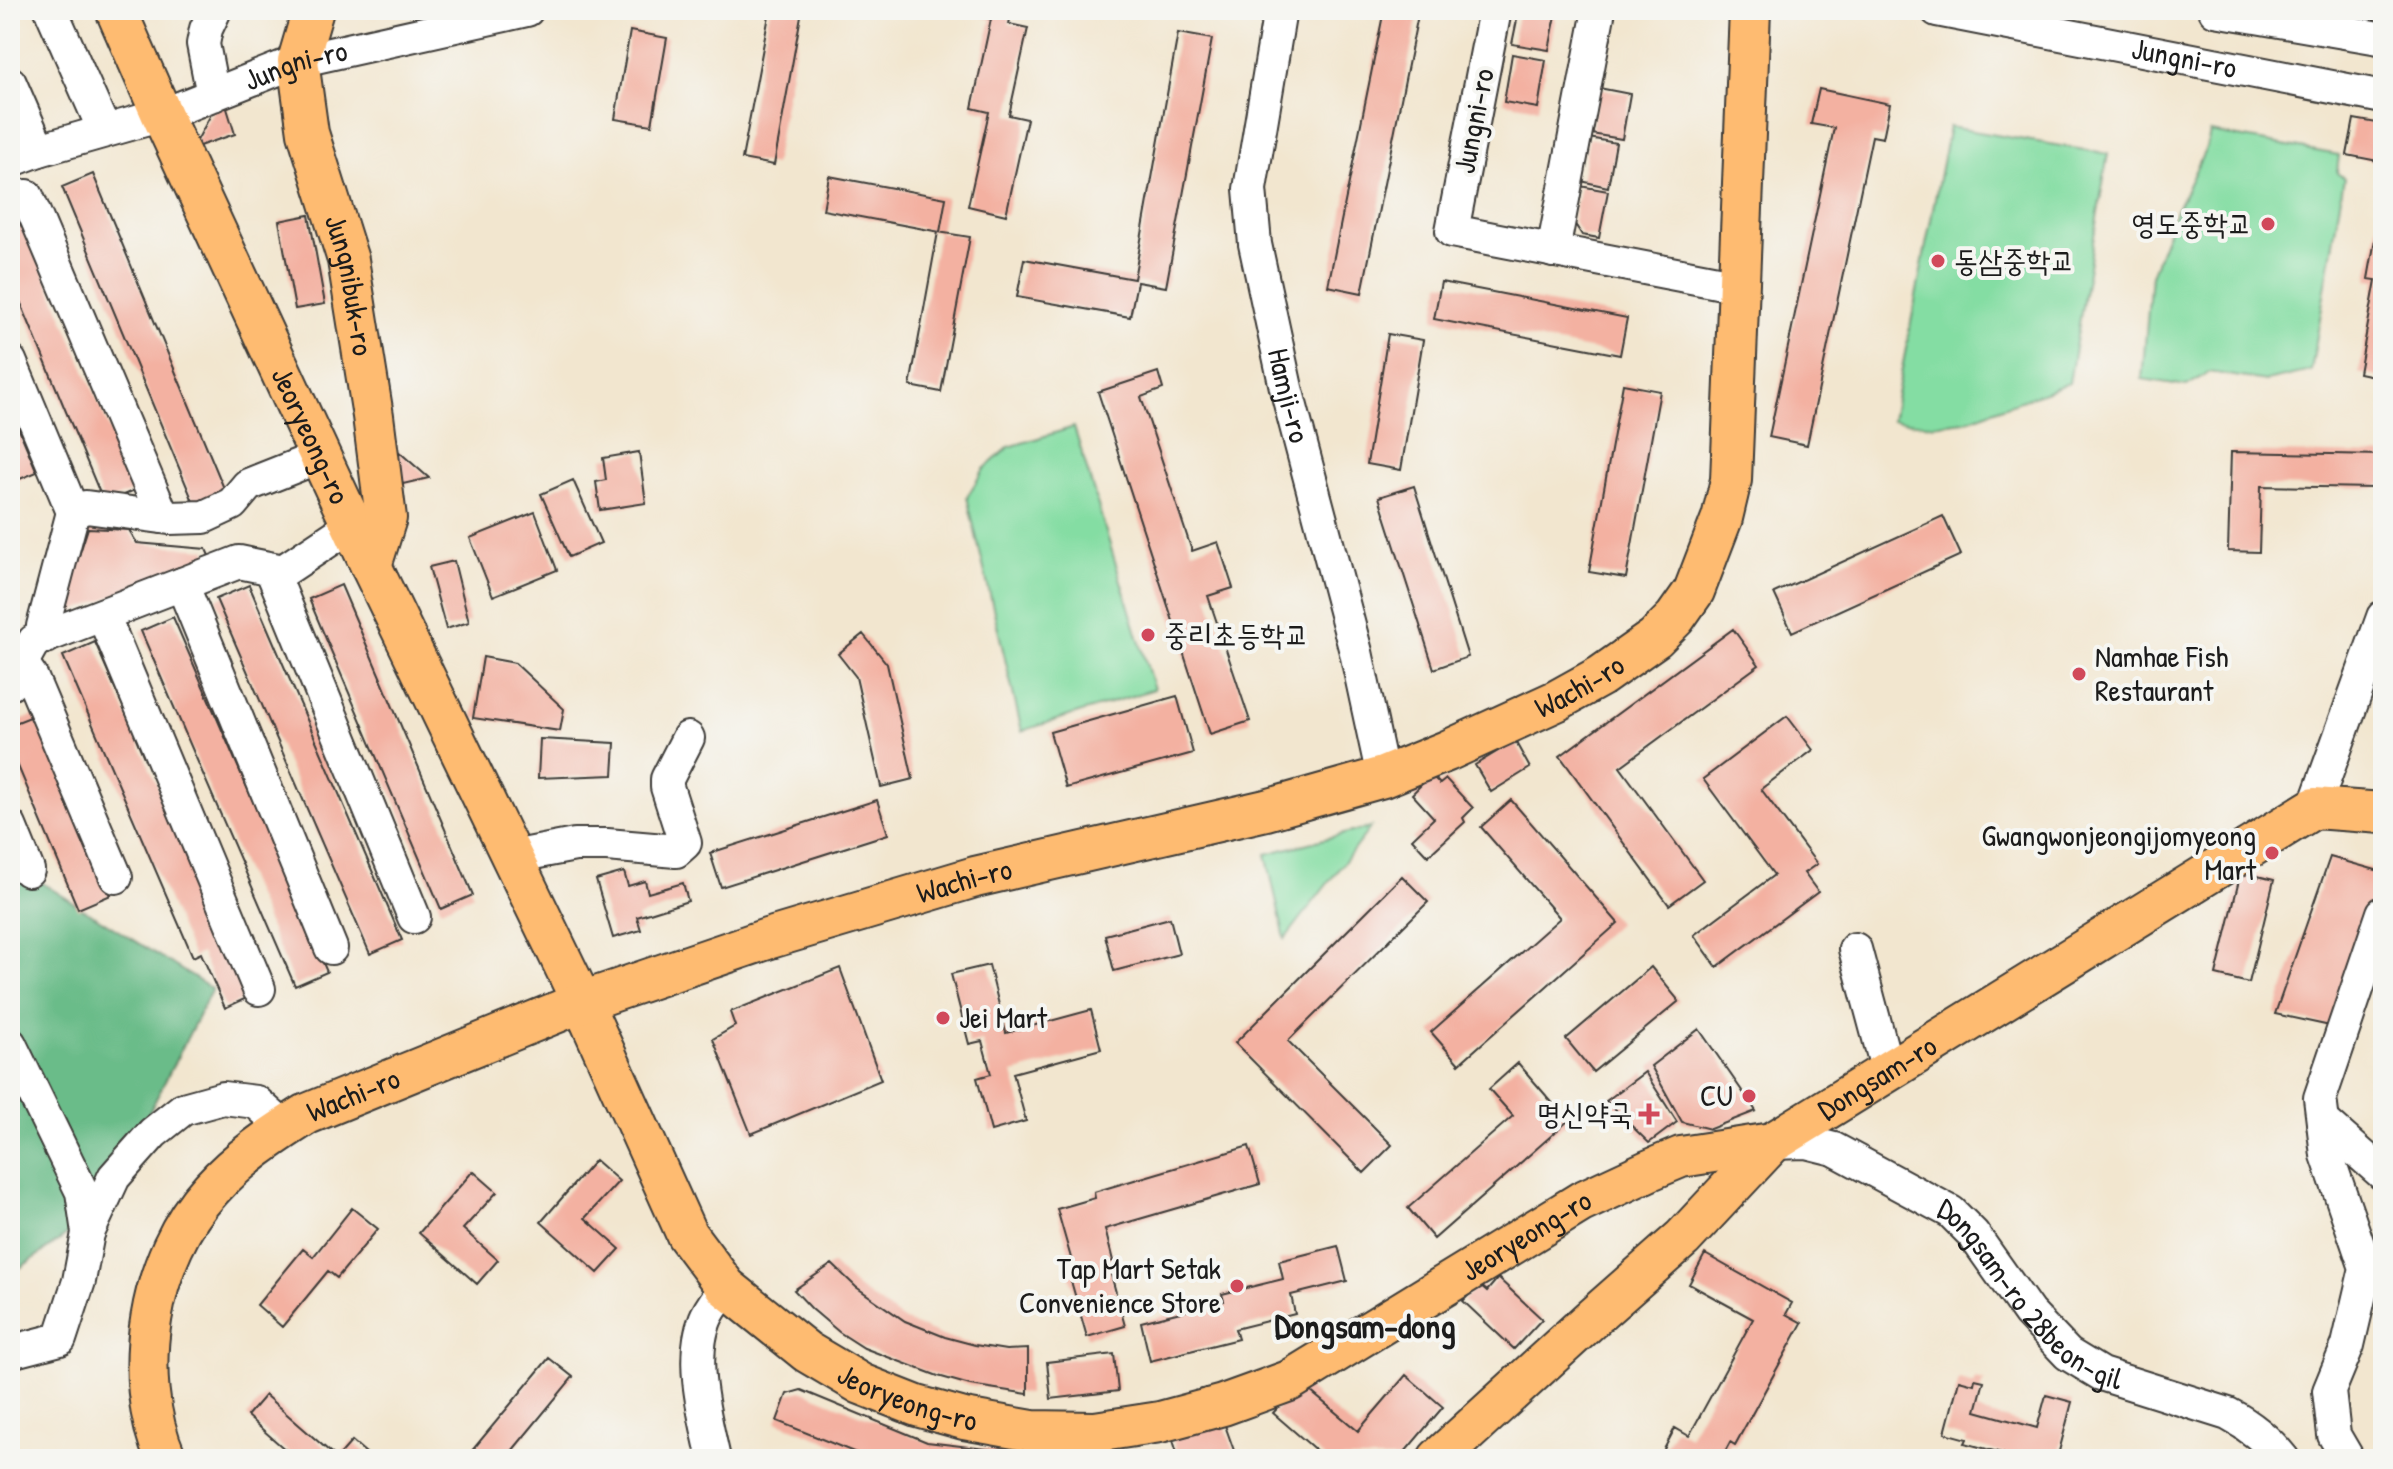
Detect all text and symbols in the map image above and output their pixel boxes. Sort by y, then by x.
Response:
street label: Jungni-ro [2129,27,2240,87]
street label: Jungni-ro [238,30,351,99]
street label: Jungni-ro [1443,65,1503,177]
place label: 영도중학교 [2131,203,2252,243]
street label: Jungnibuk-ro [316,209,384,358]
marker: 영도중학교 [2259,215,2277,233]
place label: 동삼중학교 [1954,240,2075,280]
marker: 동삼중학교 [1929,252,1947,270]
street label: Hamji-ro [1259,345,1321,447]
street label: Jeoryeong-ro [263,360,360,510]
place label: 중리초등학교 [1164,614,1309,654]
marker: 중리초등학교 [1139,626,1157,644]
place label: Namhae Fish Restaurant [2095,636,2228,710]
street label: Wachi-ro [1528,645,1632,727]
marker: Namhae Fish Restaurant [2070,665,2088,683]
place label: Gwangwonjeongijomyeong Mart [1982,815,2257,889]
marker: Gwangwonjeongijomyeong Mart [2263,844,2281,862]
street label: Wachi-ro [912,848,1015,912]
place label: Jei Mart [959,997,1048,1037]
marker: Jei Mart [934,1009,952,1027]
street label: Dongsam-ro [1810,1025,1944,1129]
street label: Wachi-ro [300,1057,405,1131]
place label: CU [1700,1075,1733,1115]
marker: CU [1740,1087,1758,1105]
place label: 명신약국 [1536,1093,1633,1133]
marker: 명신약국 [1640,1105,1658,1123]
street label: Jeoryeong-ro [1453,1179,1597,1290]
street label: Dongsam-ro 28beon-gil [1931,1188,2128,1399]
place label: Tap Mart Setak Convenience Store [1019,1248,1221,1322]
marker: Tap Mart Setak Convenience Store [1228,1277,1246,1295]
district label: Dongsam-dong [1274,1303,1456,1350]
street label: Jeoryeong-ro [830,1354,980,1440]

